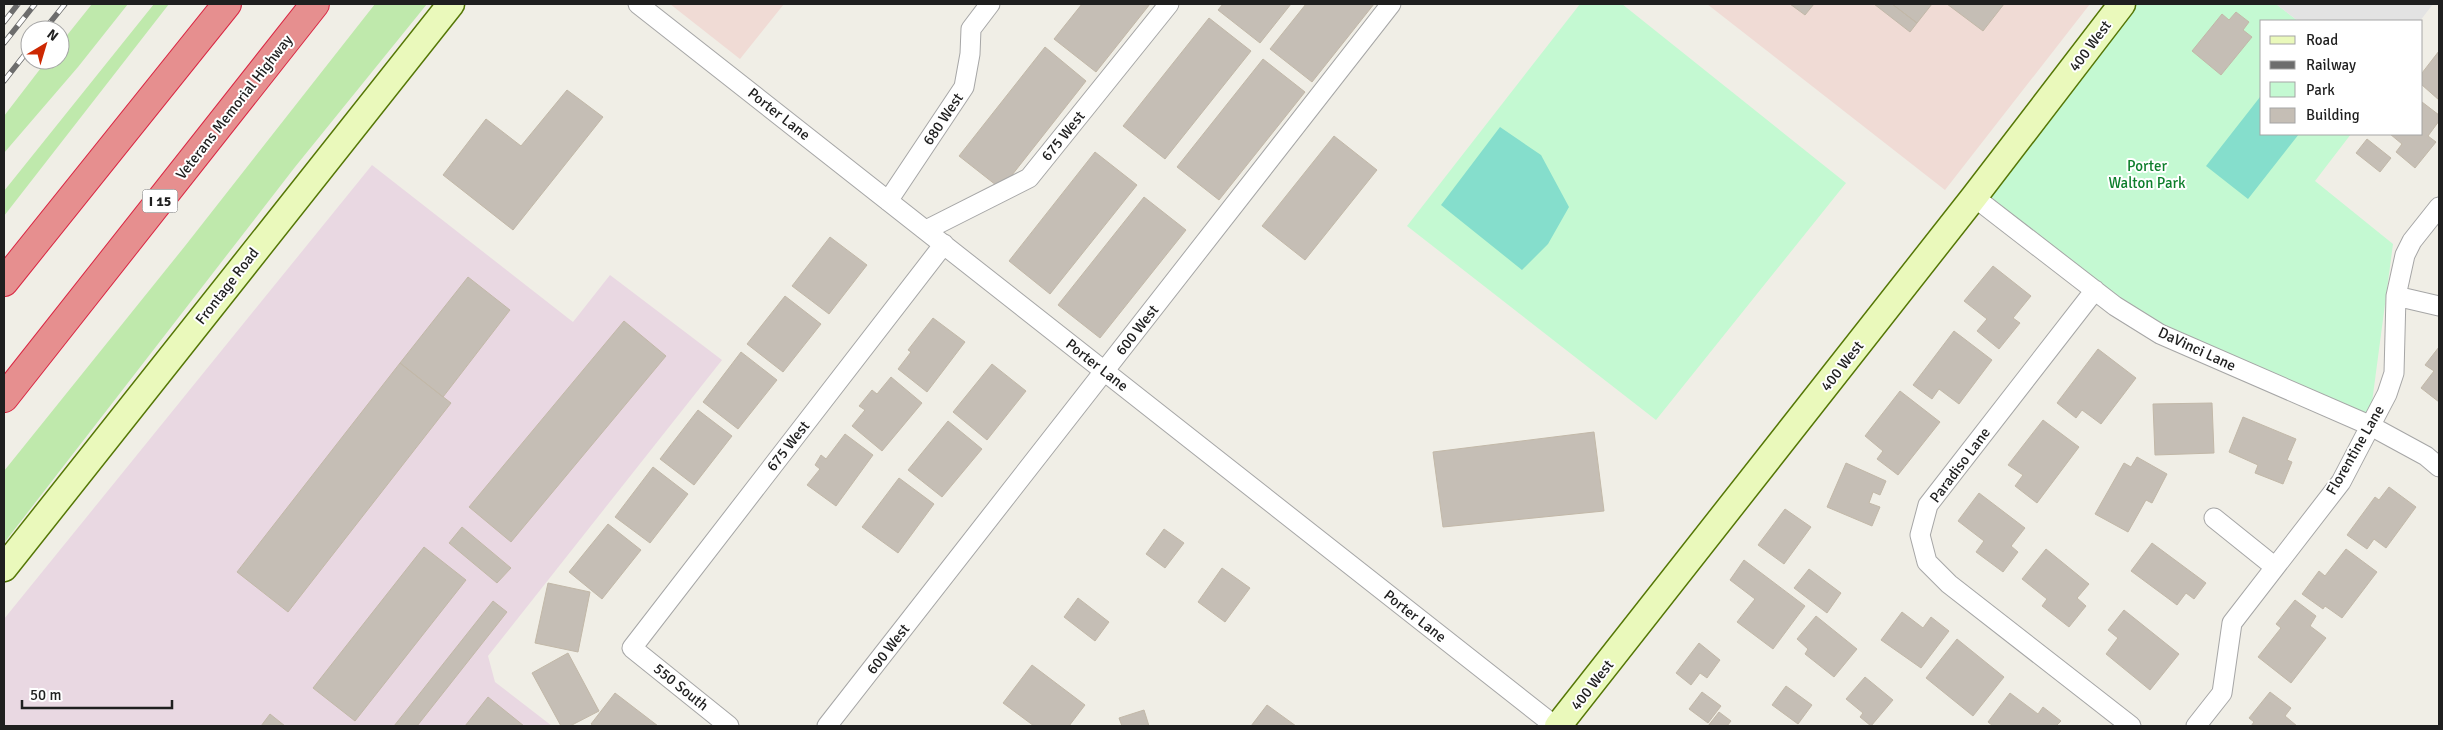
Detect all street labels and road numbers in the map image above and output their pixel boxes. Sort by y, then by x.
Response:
street label: 400 West [2065,17,2115,75]
street label: Veterans Memorial Highway [172,31,296,183]
street label: Porter Lane [744,84,814,144]
street label: 680 West [919,89,967,149]
street label: 675 West [1037,107,1089,165]
road number: I 15 [142,190,178,212]
street label: Frontage Road [191,244,263,328]
street label: 600 West [1112,301,1162,359]
street label: DaVinci Lane [2155,323,2239,375]
street label: Porter Lane [1062,335,1132,395]
street label: 400 West [1817,337,1867,395]
street label: Florentine Lane [2322,402,2388,498]
street label: 675 West [763,417,813,475]
street label: Paradiso Lane [1926,424,1994,506]
street label: Porter Lane [1380,586,1450,646]
street label: 600 West [863,620,913,678]
street label: 400 West [1567,656,1617,714]
street label: 550 South [650,659,712,715]

